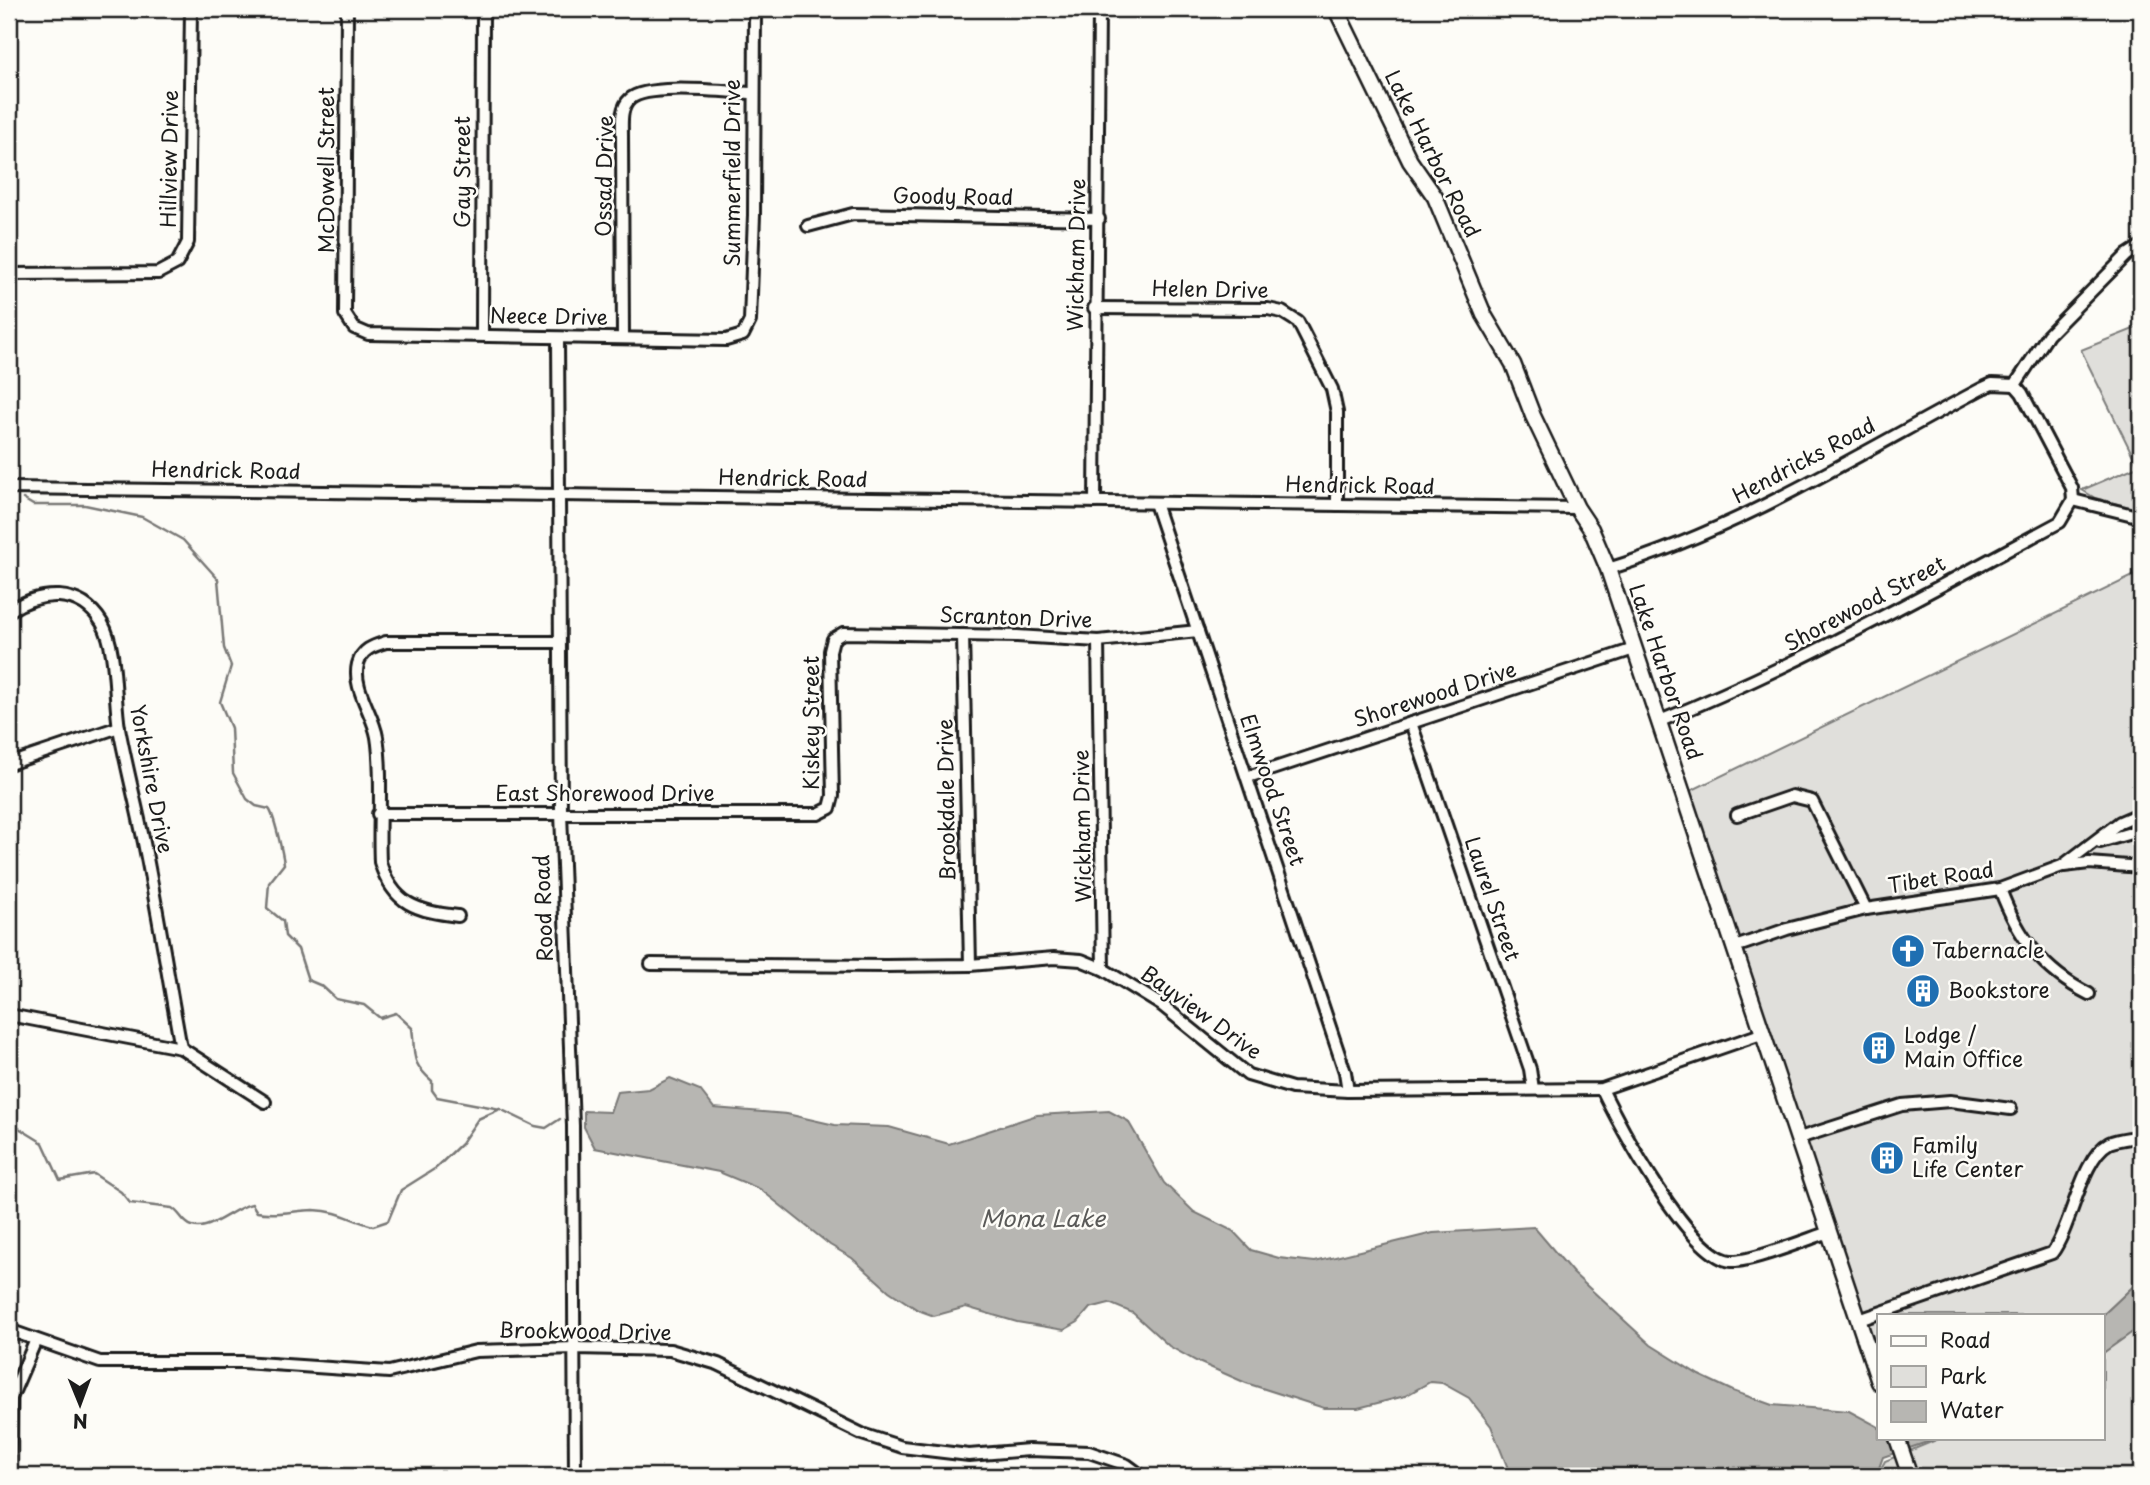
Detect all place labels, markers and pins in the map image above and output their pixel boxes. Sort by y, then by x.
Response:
church icon: Tabernacle [1889,932,1927,970]
place label: Tabernacle [1932,933,2045,965]
building icon: Bookstore [1904,972,1942,1010]
place label: Bookstore [1948,973,2050,1005]
place label: Lodge / Main Office [1904,1018,2023,1074]
building icon: Lodge / Main Office [1860,1029,1898,1067]
place label: Family Life Center [1912,1128,2023,1184]
building icon: Family Life Center [1868,1139,1906,1177]

